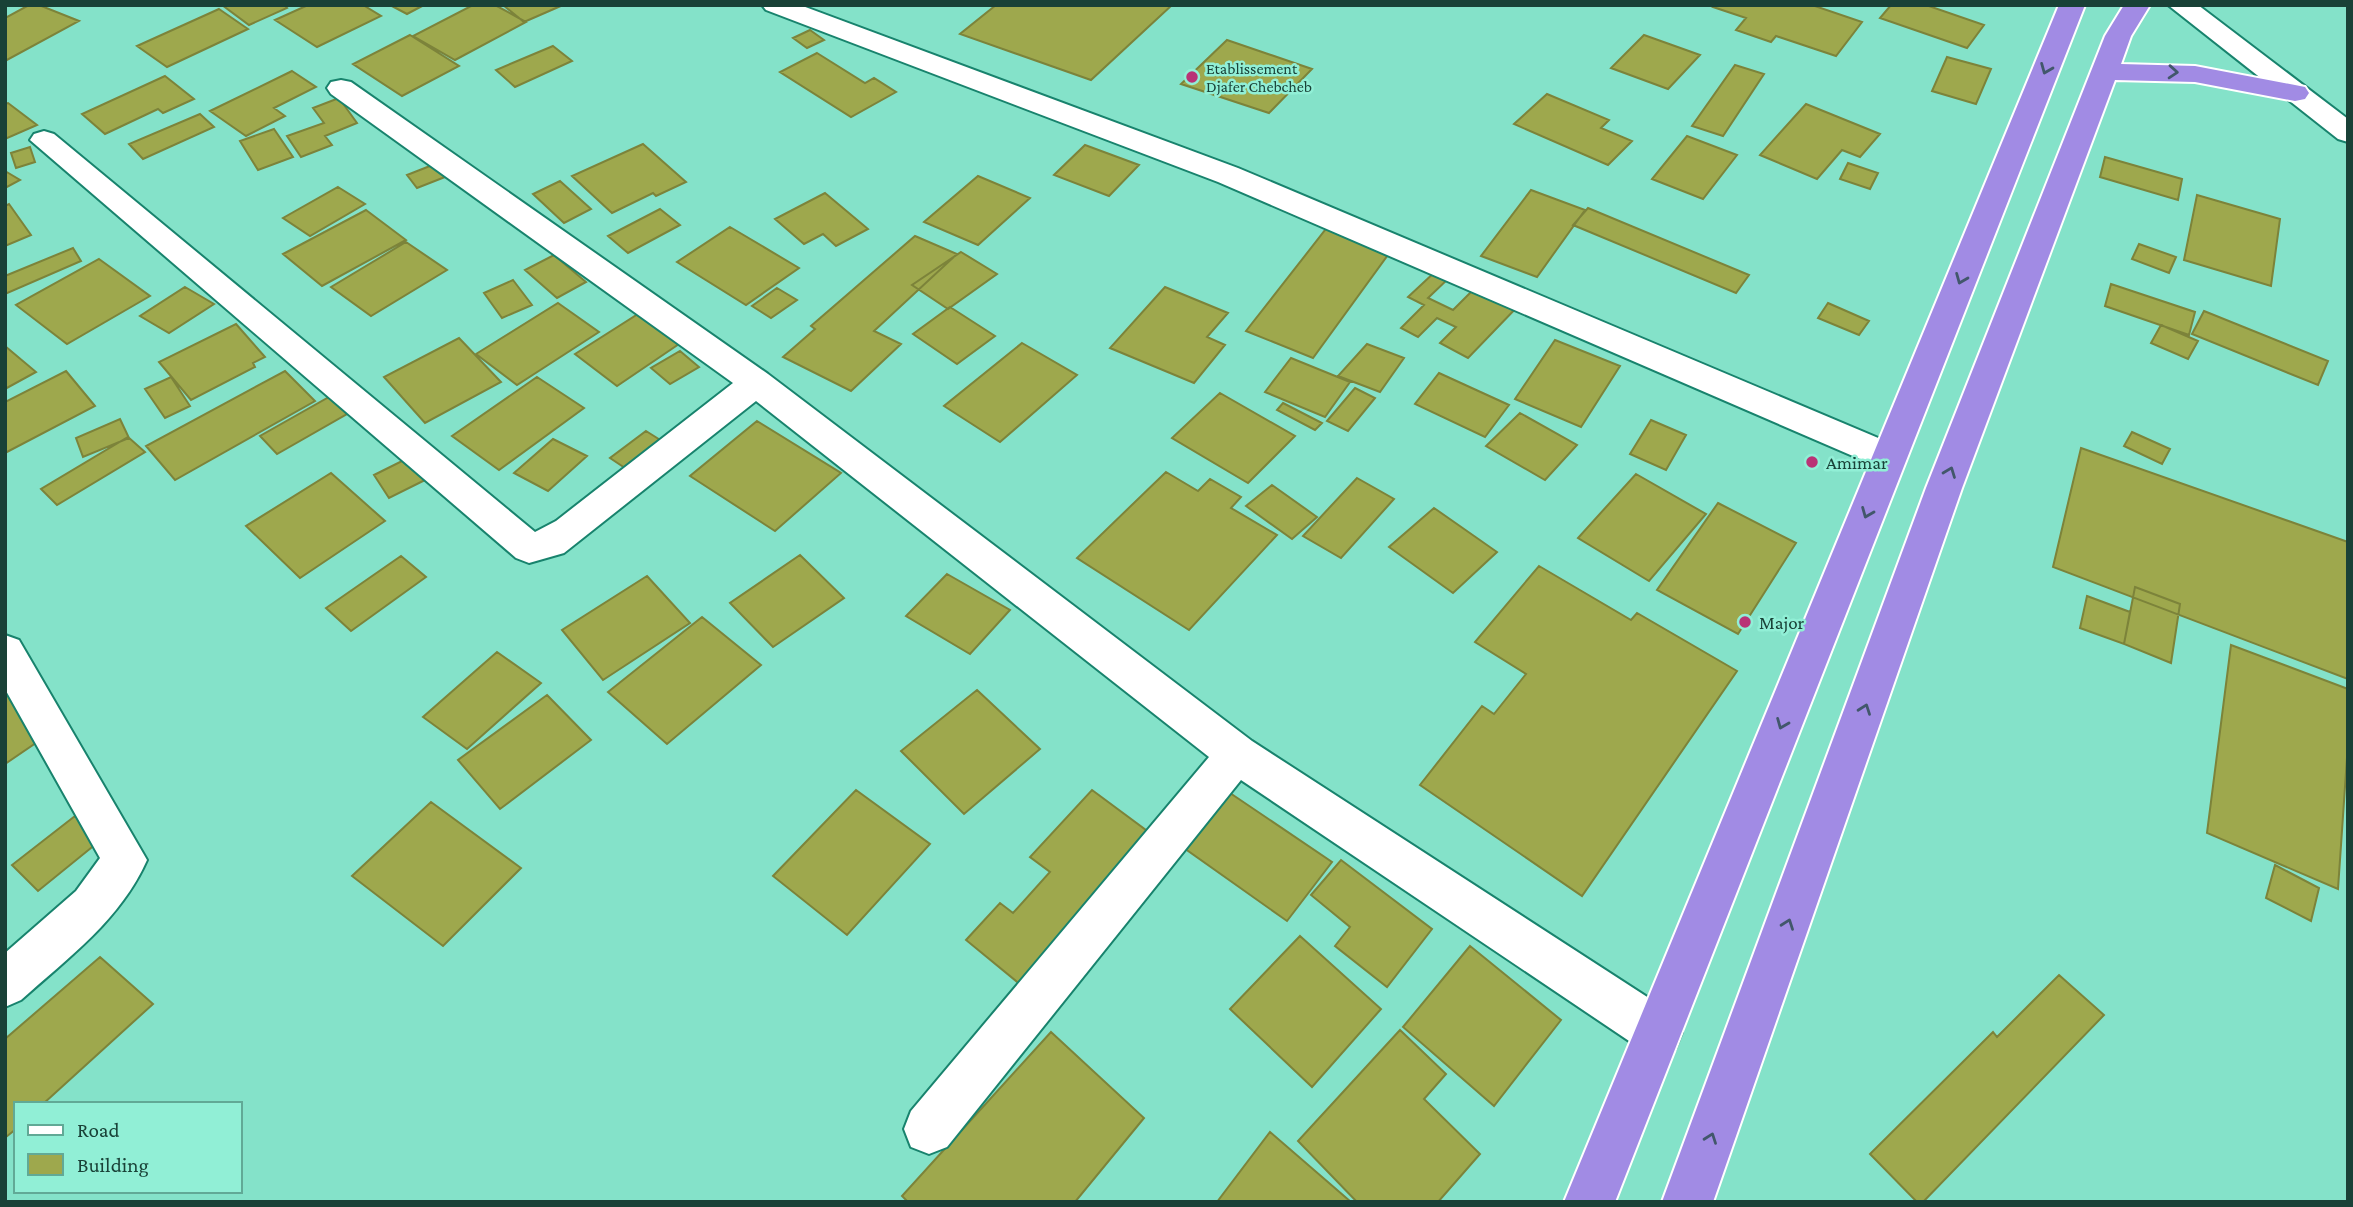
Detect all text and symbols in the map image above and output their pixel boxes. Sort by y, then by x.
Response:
place label: Etablissement Djafer Chebcheb [1206,60,1312,96]
one-way arrow [2041,62,2055,74]
one-way arrow [2168,64,2179,79]
marker: Etablissement Djafer Chebcheb [1184,69,1200,85]
one-way arrow [1956,273,1970,285]
place label: Amimar [1826,452,1888,473]
marker: Amimar [1804,454,1820,470]
one-way arrow [1942,467,1956,479]
one-way arrow [1861,506,1875,518]
place label: Major [1759,612,1805,634]
marker: Major [1737,614,1753,630]
one-way arrow [1856,704,1870,716]
one-way arrow [1776,718,1790,730]
one-way arrow [1780,918,1794,930]
legend [14,1102,242,1193]
text: Road [77,1118,120,1142]
one-way arrow [1703,1132,1717,1144]
text: Building [77,1153,149,1177]

